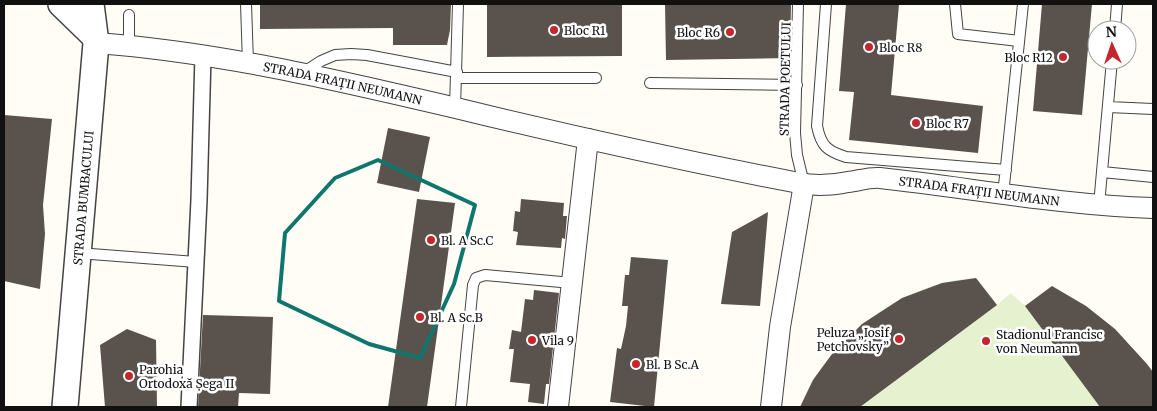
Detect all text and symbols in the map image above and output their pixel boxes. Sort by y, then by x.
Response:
north arrow [1087,20,1137,70]
street label: STRADA POETULUI [777,22,793,136]
place label: Bloc R1 [564,23,606,38]
text: N [1105,23,1117,41]
marker: Bloc R1 [548,24,560,36]
place label: Bloc R6 [677,25,720,40]
marker: Bloc R6 [724,26,736,38]
place label: Bloc R8 [879,40,922,55]
marker: Bloc R8 [863,41,875,53]
place label: Bloc R12 [1004,50,1053,65]
marker: Bloc R12 [1057,51,1069,63]
street label: STRADA FRAȚII NEUMANN [262,58,424,107]
place label: Bloc R7 [926,116,969,131]
marker: Bloc R7 [910,117,922,129]
street label: STRADA BUMBACULUI [70,130,96,266]
street label: STRADA FRAȚII NEUMANN [898,173,1061,208]
place label: Bl. A Sc.C [441,233,493,248]
marker: Bl. A Sc.C [425,234,437,246]
place label: Bl. A Sc.B [430,310,483,325]
marker: Bl. A Sc.B [414,311,426,323]
place label: Peluza „Iosif Petchovsky” [817,325,889,354]
place label: Stadionul Francisc von Neumann [995,327,1103,356]
place label: Vila 9 [541,333,574,348]
marker: Peluza „Iosif Petchovsky” [893,333,905,345]
marker: Vila 9 [526,334,538,346]
marker: Stadionul Francisc von Neumann [980,335,992,347]
place label: Bl. B Sc.A [646,357,699,372]
marker: Bl. B Sc.A [630,358,642,370]
place label: Parohia Ortodoxă Șega II [139,362,235,392]
marker: Parohia Ortodoxă Șega II [123,370,135,382]

